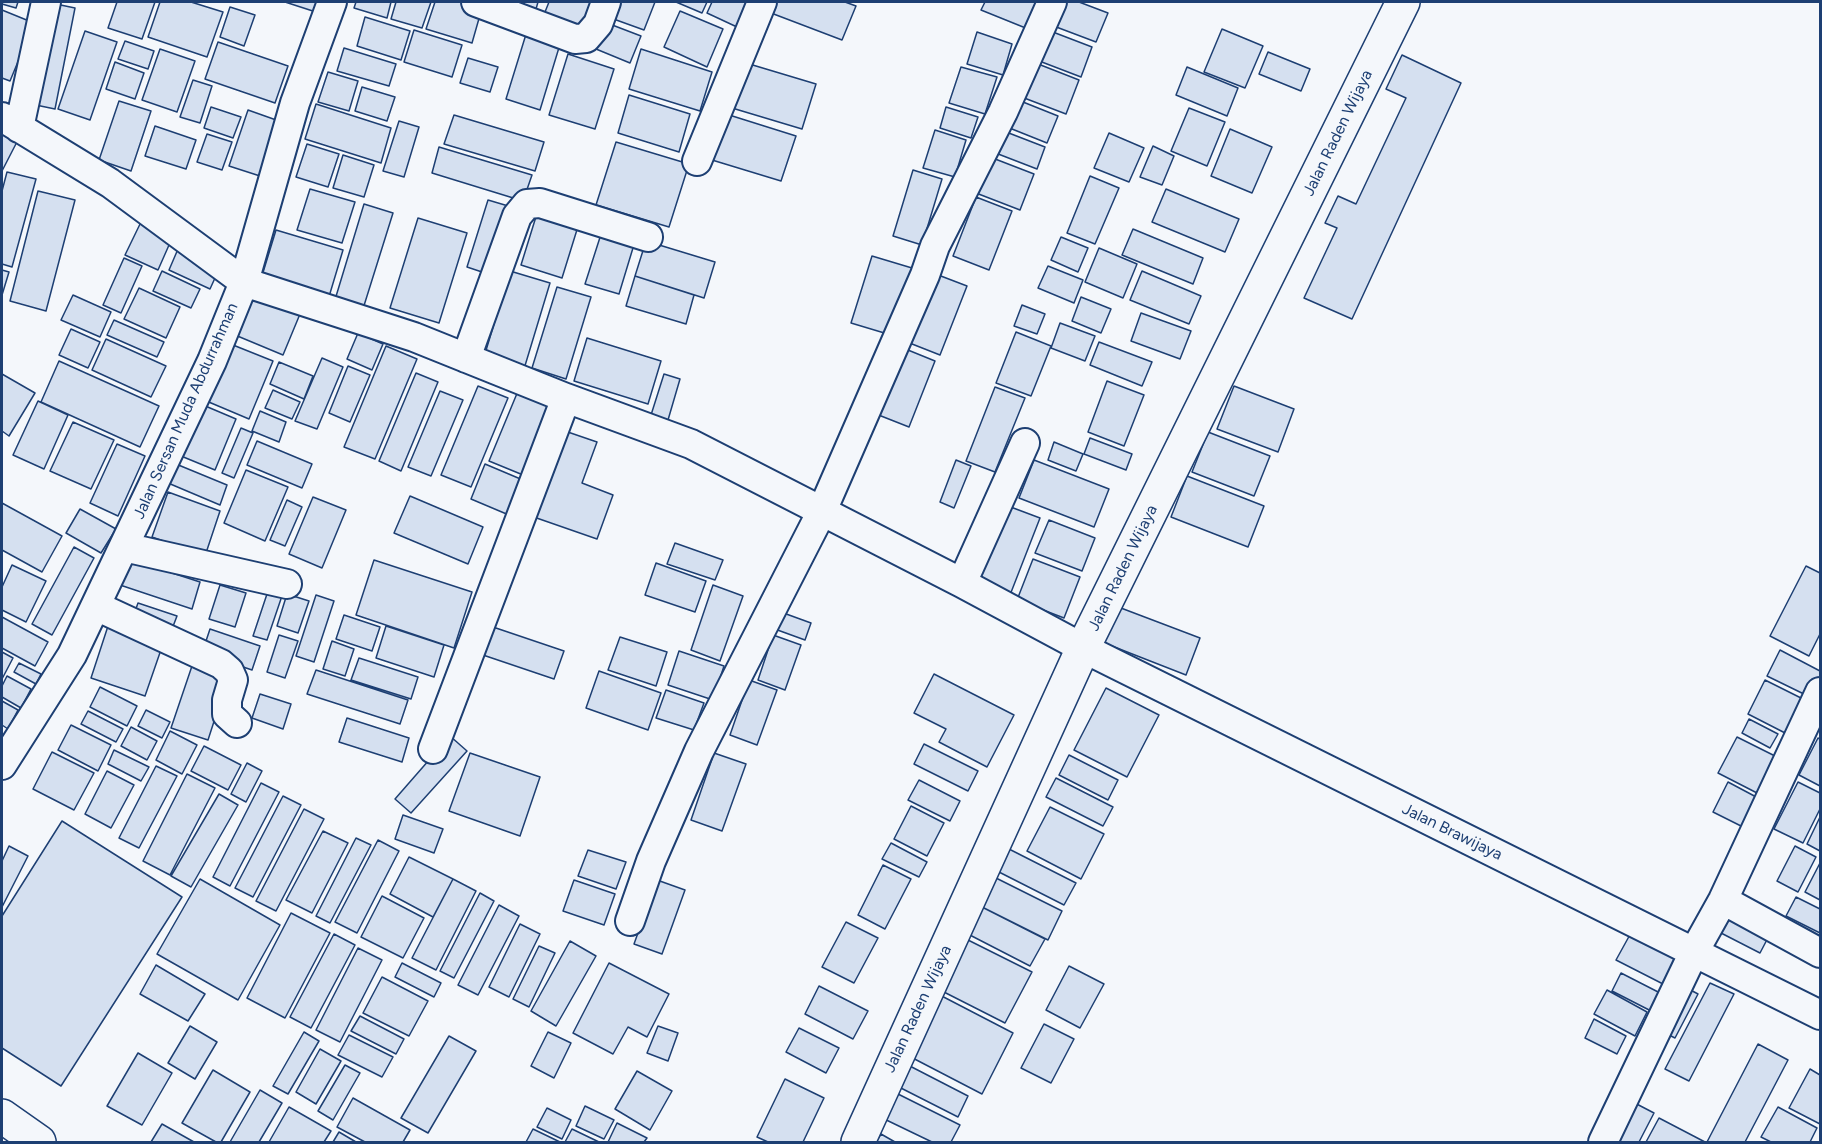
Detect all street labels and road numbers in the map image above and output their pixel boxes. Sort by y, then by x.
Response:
street label: Jalan Raden Wijaya [1299,67,1377,199]
street label: Jalan Sersan Muda Abdurrahman [130,300,242,522]
street label: Jalan Raden Wijaya [1084,502,1162,634]
street label: Jalan Brawijaya [1399,799,1505,865]
street label: Jalan Raden Wijaya [880,942,956,1076]

